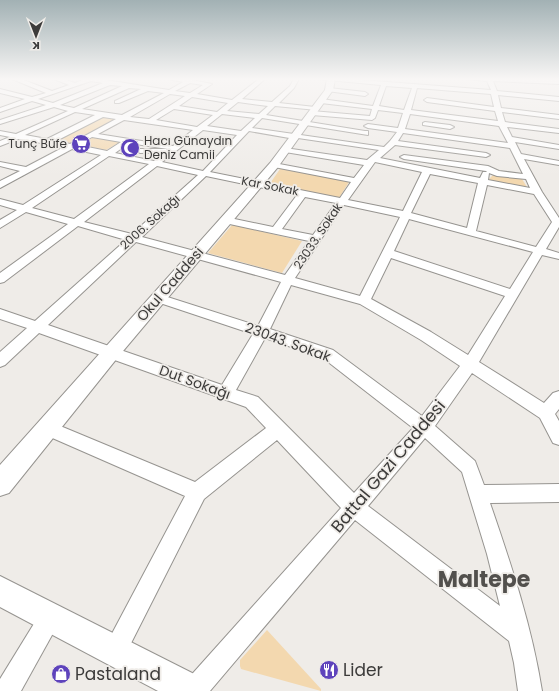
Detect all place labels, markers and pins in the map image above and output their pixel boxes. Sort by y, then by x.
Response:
place label: Hacı Günaydın Deniz Camii [144,132,232,163]
supermarket icon: Tunç Büfe [70,133,92,155]
place label: Tunç Büfe [8,135,67,152]
mosque icon: Hacı Günaydın Deniz Camii [119,137,141,159]
place label: Lider [343,658,383,682]
restaurant icon: Lider [318,659,340,681]
place label: Pastaland [75,662,161,686]
shop icon: Pastaland [50,663,72,685]

